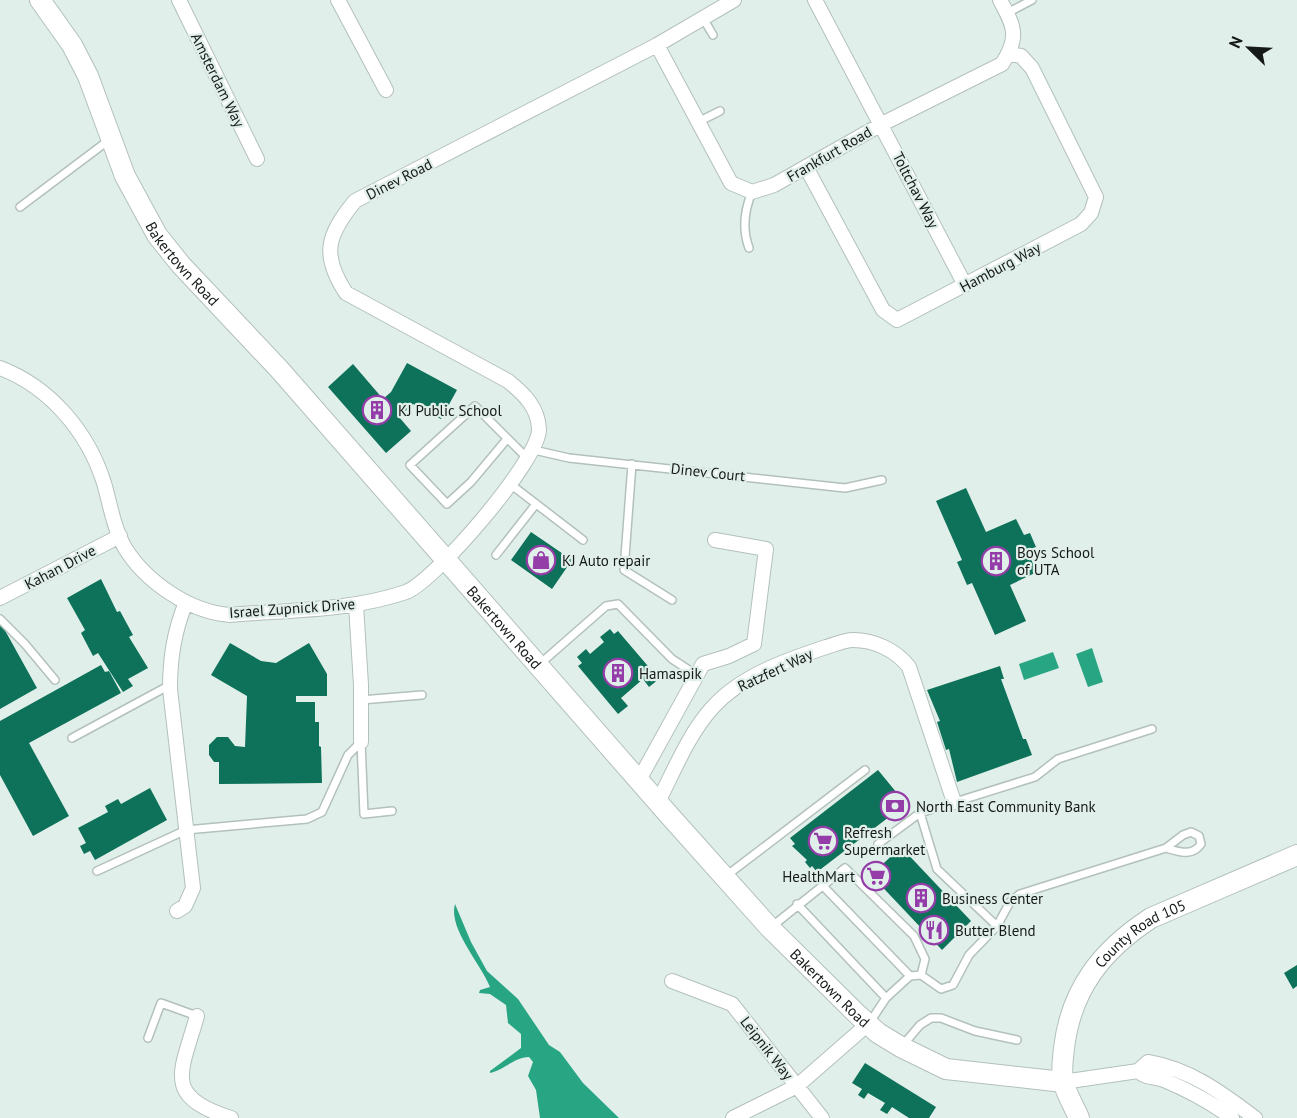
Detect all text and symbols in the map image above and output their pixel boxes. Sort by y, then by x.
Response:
north arrow [1219,18,1279,78]
street label: Amsterdam Way [187,30,249,130]
text: N [1224,33,1247,51]
street label: Frankfurt Road [783,122,875,186]
street label: Toltchav Way [889,149,943,231]
street label: Dinev Road [363,154,435,204]
street label: Bakertown Road [142,218,223,309]
street label: Hamburg Way [956,238,1044,296]
building icon: KJ Public School [361,394,393,426]
place label: KJ Public School [398,401,502,420]
street label: Dinev Court [670,459,746,485]
street label: Kahan Drive [21,540,99,594]
place label: Boys School of UTA [1017,543,1095,579]
shop icon: KJ Auto repair [525,544,557,576]
building icon: Boys School of UTA [980,545,1012,577]
place label: KJ Auto repair [562,551,650,570]
street label: Bakertown Road [463,582,546,673]
street label: Israel Zupnick Drive [228,594,356,622]
street label: Ratzfert Way [734,644,816,696]
building icon: Hamaspik [602,657,634,689]
place label: Hamaspik [639,664,703,683]
bank icon: North East Community Bank [879,790,911,822]
place label: North East Community Bank [916,797,1097,816]
place label: Refresh Supermarket [844,823,925,859]
supermarket icon: Refresh Supermarket [807,825,839,857]
supermarket icon: HealthMart [860,860,892,892]
place label: HealthMart [782,867,855,886]
building icon: Business Center [905,882,937,914]
place label: Business Center [942,889,1043,908]
street label: County Road 105 [1090,895,1188,971]
restaurant icon: Butter Blend [918,914,950,946]
place label: Butter Blend [955,921,1036,940]
street label: Bakertown Road [787,944,874,1031]
street label: Leipnik Way [736,1012,798,1084]

